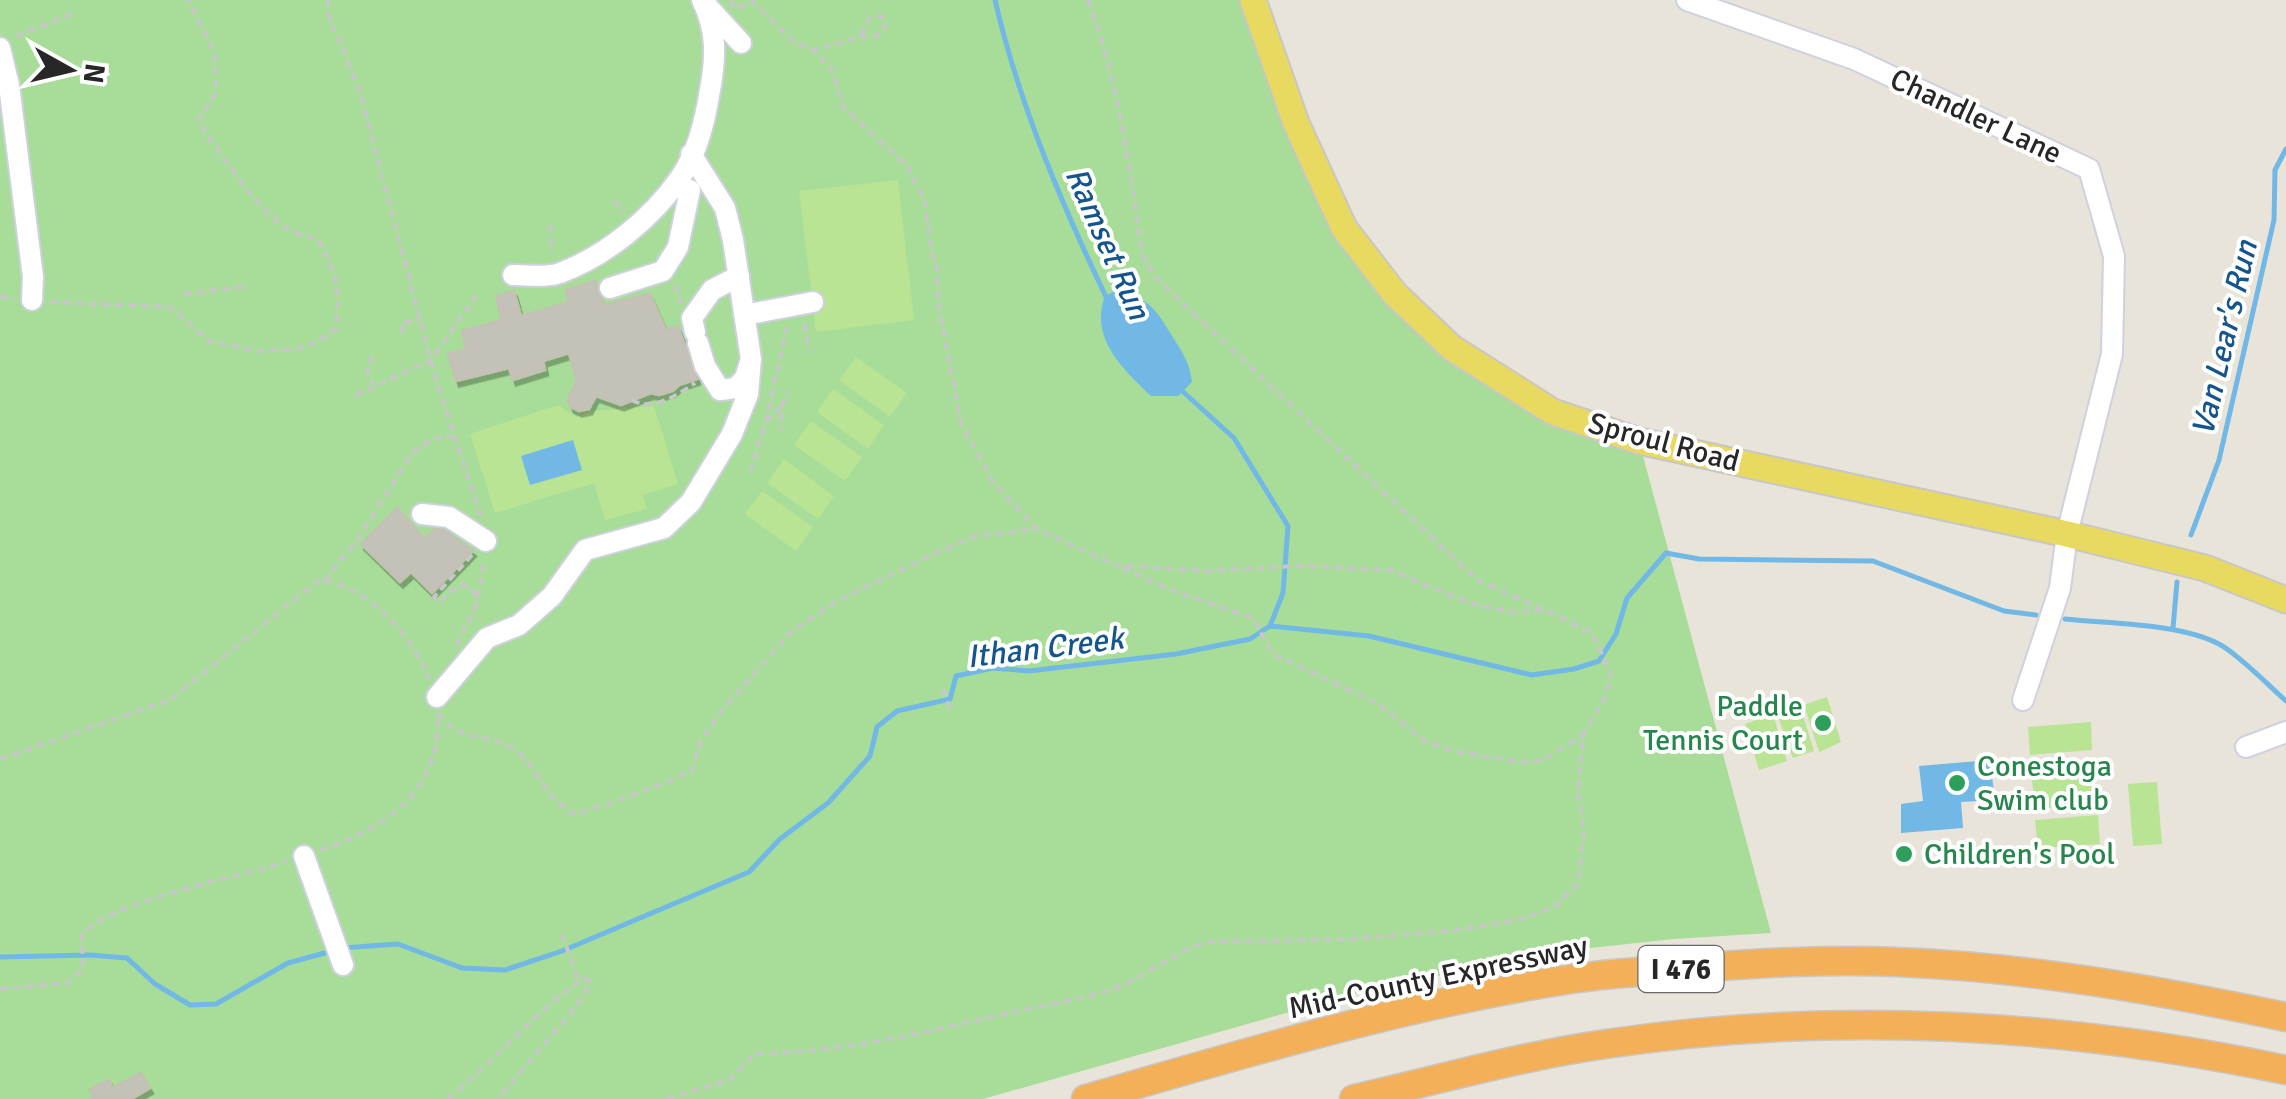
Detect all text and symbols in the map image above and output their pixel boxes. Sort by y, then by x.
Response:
north arrow [20,20,120,120]
text: N [76,61,112,85]
street label: Chandler Lane [1884,61,2067,172]
water label: Ramset Run [1057,161,1159,327]
water label: Van Lear's Run [2183,235,2266,439]
street label: Sproul Road [1584,405,1743,480]
water label: Ithan Creek [965,618,1128,676]
place label: Paddle Tennis Court [1643,688,1803,759]
marker: Paddle Tennis Court [1812,712,1834,734]
place label: Conestoga Swim club [1977,748,2112,819]
marker: Conestoga Swim club [1946,772,1968,794]
place label: Children's Pool [1924,836,2115,873]
marker: Children's Pool [1893,843,1915,865]
street label: Mid-County Expressway [1285,928,1591,1027]
road number: I 476 [1638,946,1724,992]

